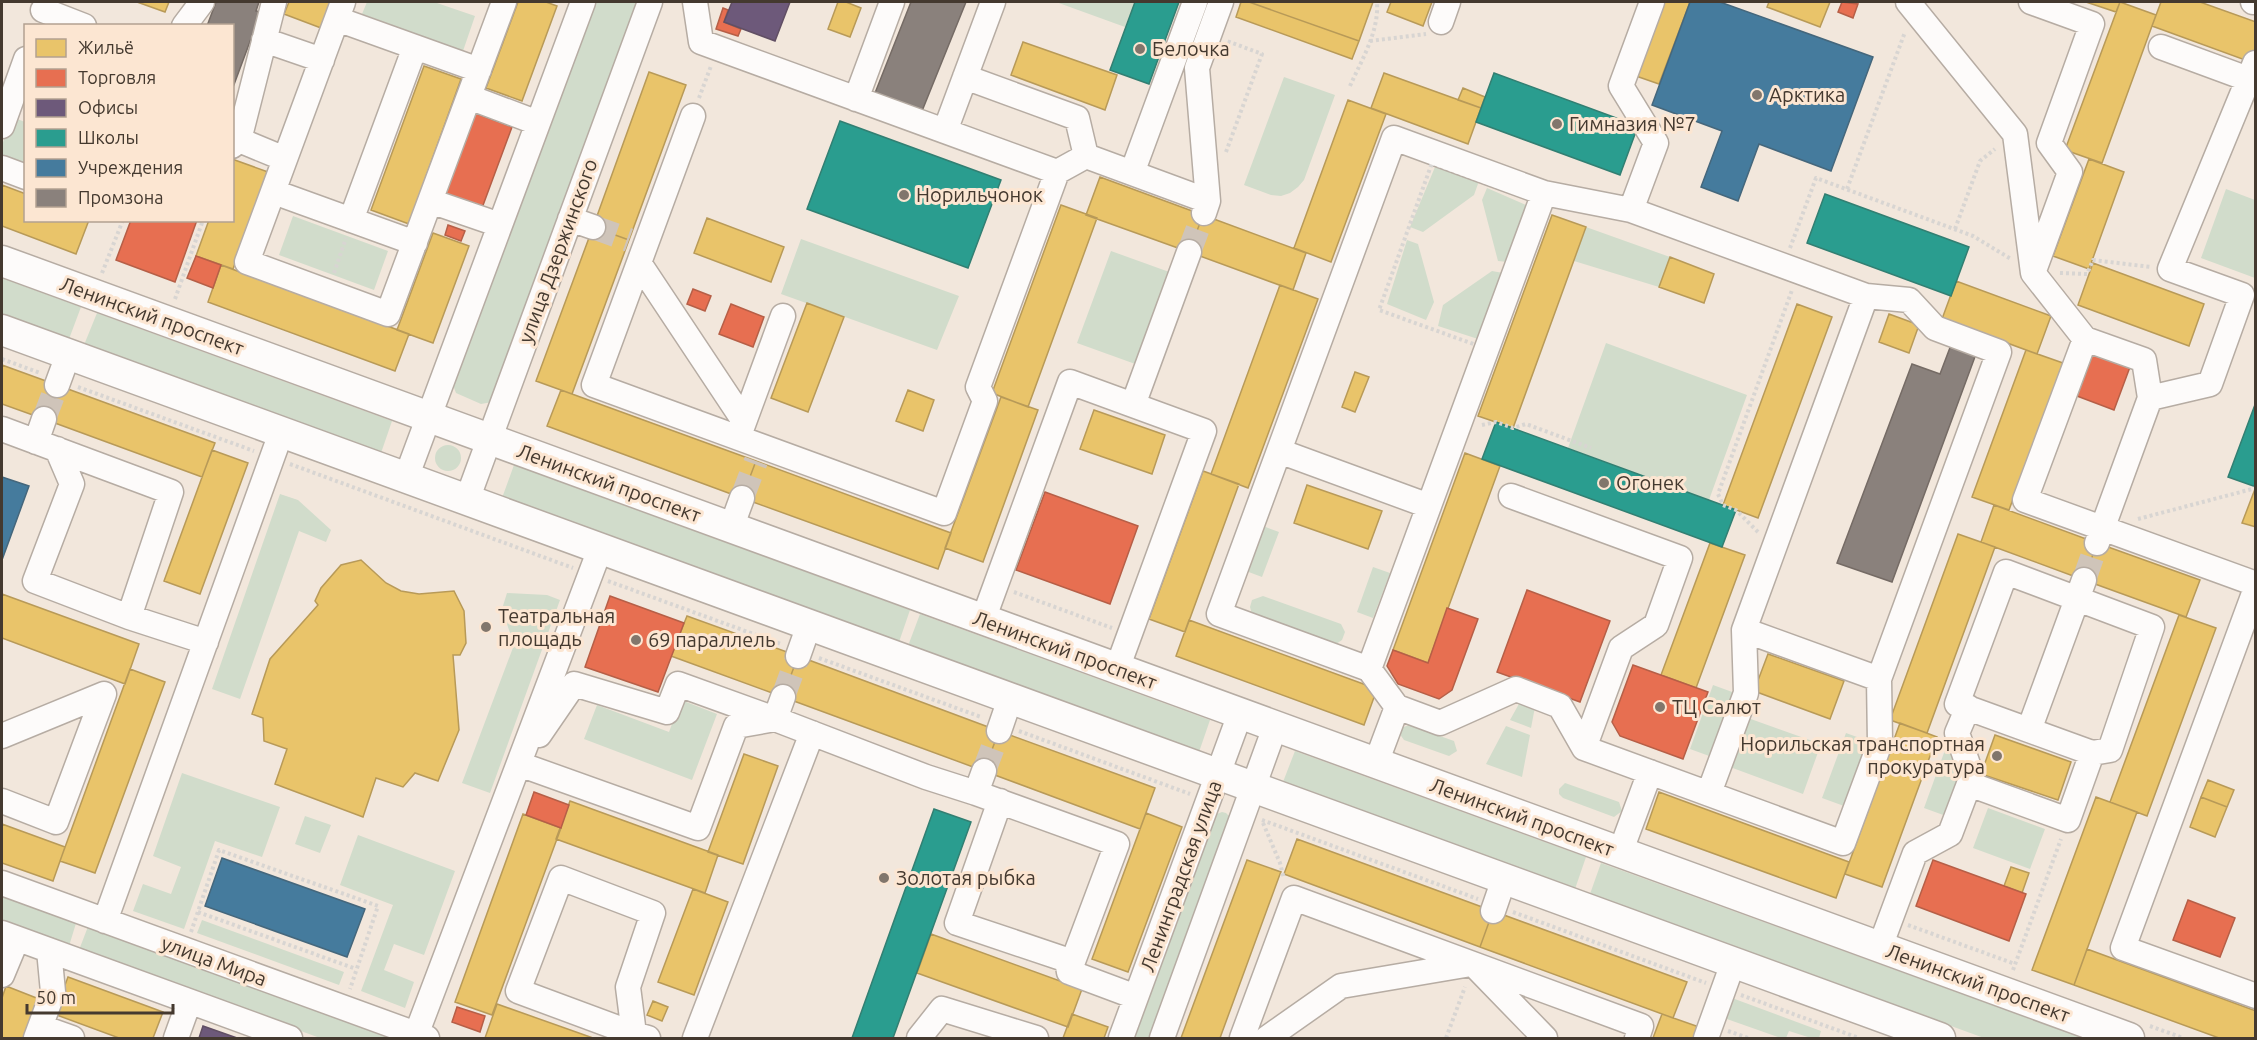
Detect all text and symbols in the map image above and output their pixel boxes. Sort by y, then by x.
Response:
legend [24,24,234,222]
text: Жильё [78,37,134,57]
place label: Белочка [1152,37,1230,60]
marker: Белочка [1133,42,1147,56]
text: Торговля [78,67,156,87]
place label: Арктика [1769,83,1845,106]
marker: Арктика [1750,88,1764,102]
text: Офисы [78,97,138,117]
place label: Гимназия №7 [1569,112,1696,135]
marker: Гимназия №7 [1550,117,1564,131]
text: Школы [78,127,139,147]
street label: улица Дзержинского [513,156,602,346]
text: Учреждения [78,157,183,177]
place label: Норильчонок [916,183,1043,206]
text: Промзона [78,187,163,207]
marker: Норильчонок [897,188,911,202]
street label: Ленинский проспект [57,272,247,360]
street label: Ленинский проспект [514,439,704,527]
place label: Огонек [1616,471,1684,494]
marker: Огонек [1597,476,1611,490]
place label: Театральная площадь [498,604,615,650]
street label: Ленинский проспект [970,606,1160,694]
marker: Театральная площадь [479,620,493,634]
place label: 69 параллель [648,628,775,651]
marker: 69 параллель [629,633,643,647]
place label: ТЦ Салют [1672,695,1761,718]
marker: ТЦ Салют [1653,700,1667,714]
place label: Норильская транспортная прокуратура [1740,732,1985,778]
marker: Норильская транспортная прокуратура [1990,749,2004,763]
street label: Ленинский проспект [1427,773,1617,861]
street label: Ленинградская улица [1135,777,1226,975]
place label: Золотая рыбка [896,866,1036,889]
marker: Золотая рыбка [877,871,891,885]
street label: улица Мира [158,931,270,990]
street label: Ленинский проспект [1883,939,2073,1027]
scale bar [27,977,172,1015]
text: 50 m [36,987,76,1007]

